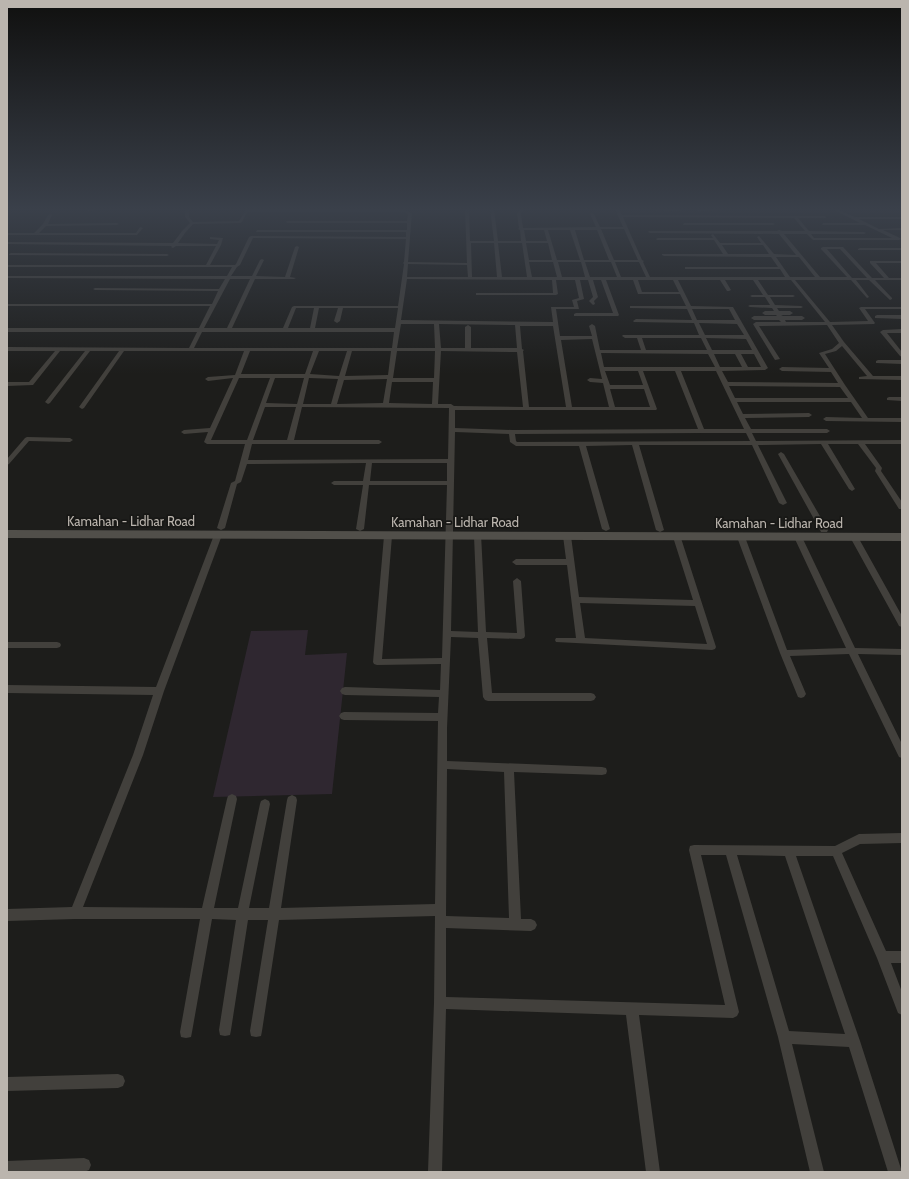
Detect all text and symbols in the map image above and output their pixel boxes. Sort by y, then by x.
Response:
street label: Kamahan - Lidhar Road [67,513,195,529]
street label: Kamahan - Lidhar Road [391,514,519,530]
street label: Kamahan - Lidhar Road [715,515,843,531]

